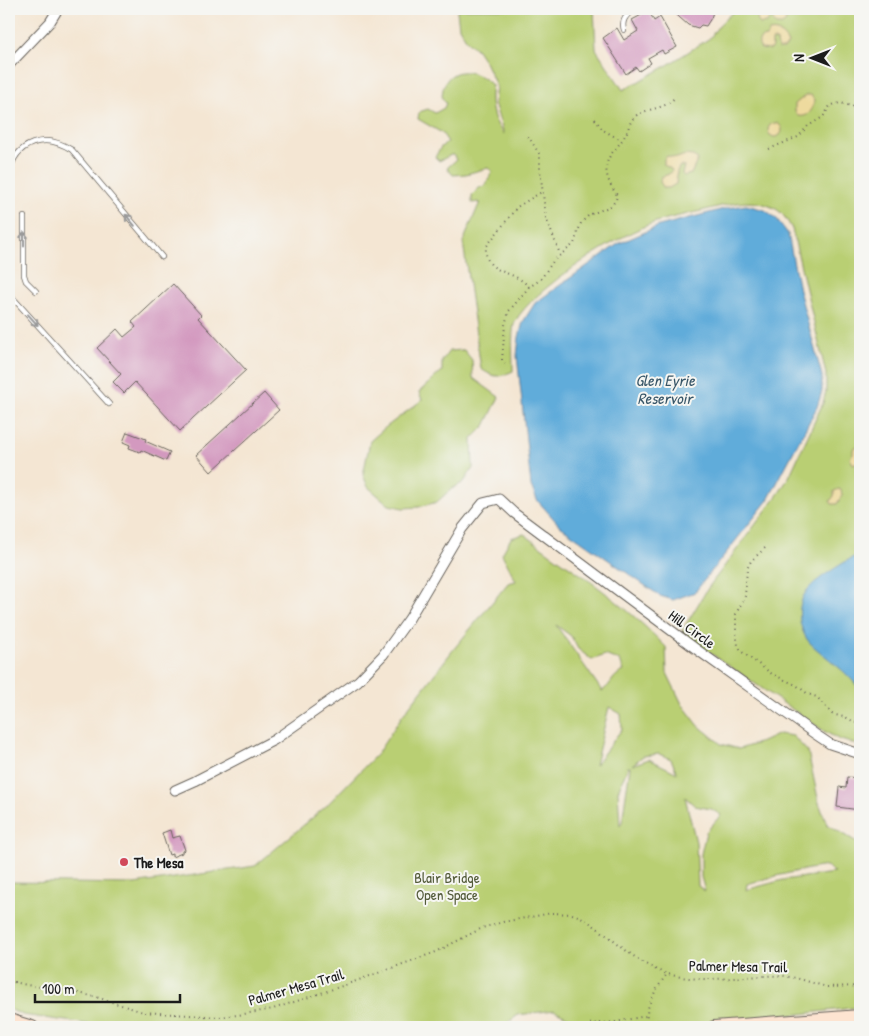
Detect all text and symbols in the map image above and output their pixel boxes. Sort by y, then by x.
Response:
north arrow [786,32,836,82]
text: N [789,54,808,62]
one-way arrow [125,213,136,226]
one-way arrow [19,231,29,247]
one-way arrow [27,314,39,327]
water label: Glen Eyrie Reservoir [635,369,695,409]
street label: Hill Circle [664,605,720,653]
place label: The Mesa [133,852,183,873]
marker: The Mesa [118,856,130,868]
park label: Blair Bridge Open Space [414,867,480,905]
street label: Palmer Mesa Trail [689,955,787,977]
street label: Palmer Mesa Trail [246,963,346,1011]
scale bar [35,971,180,1003]
text: 100 m [42,978,75,999]

